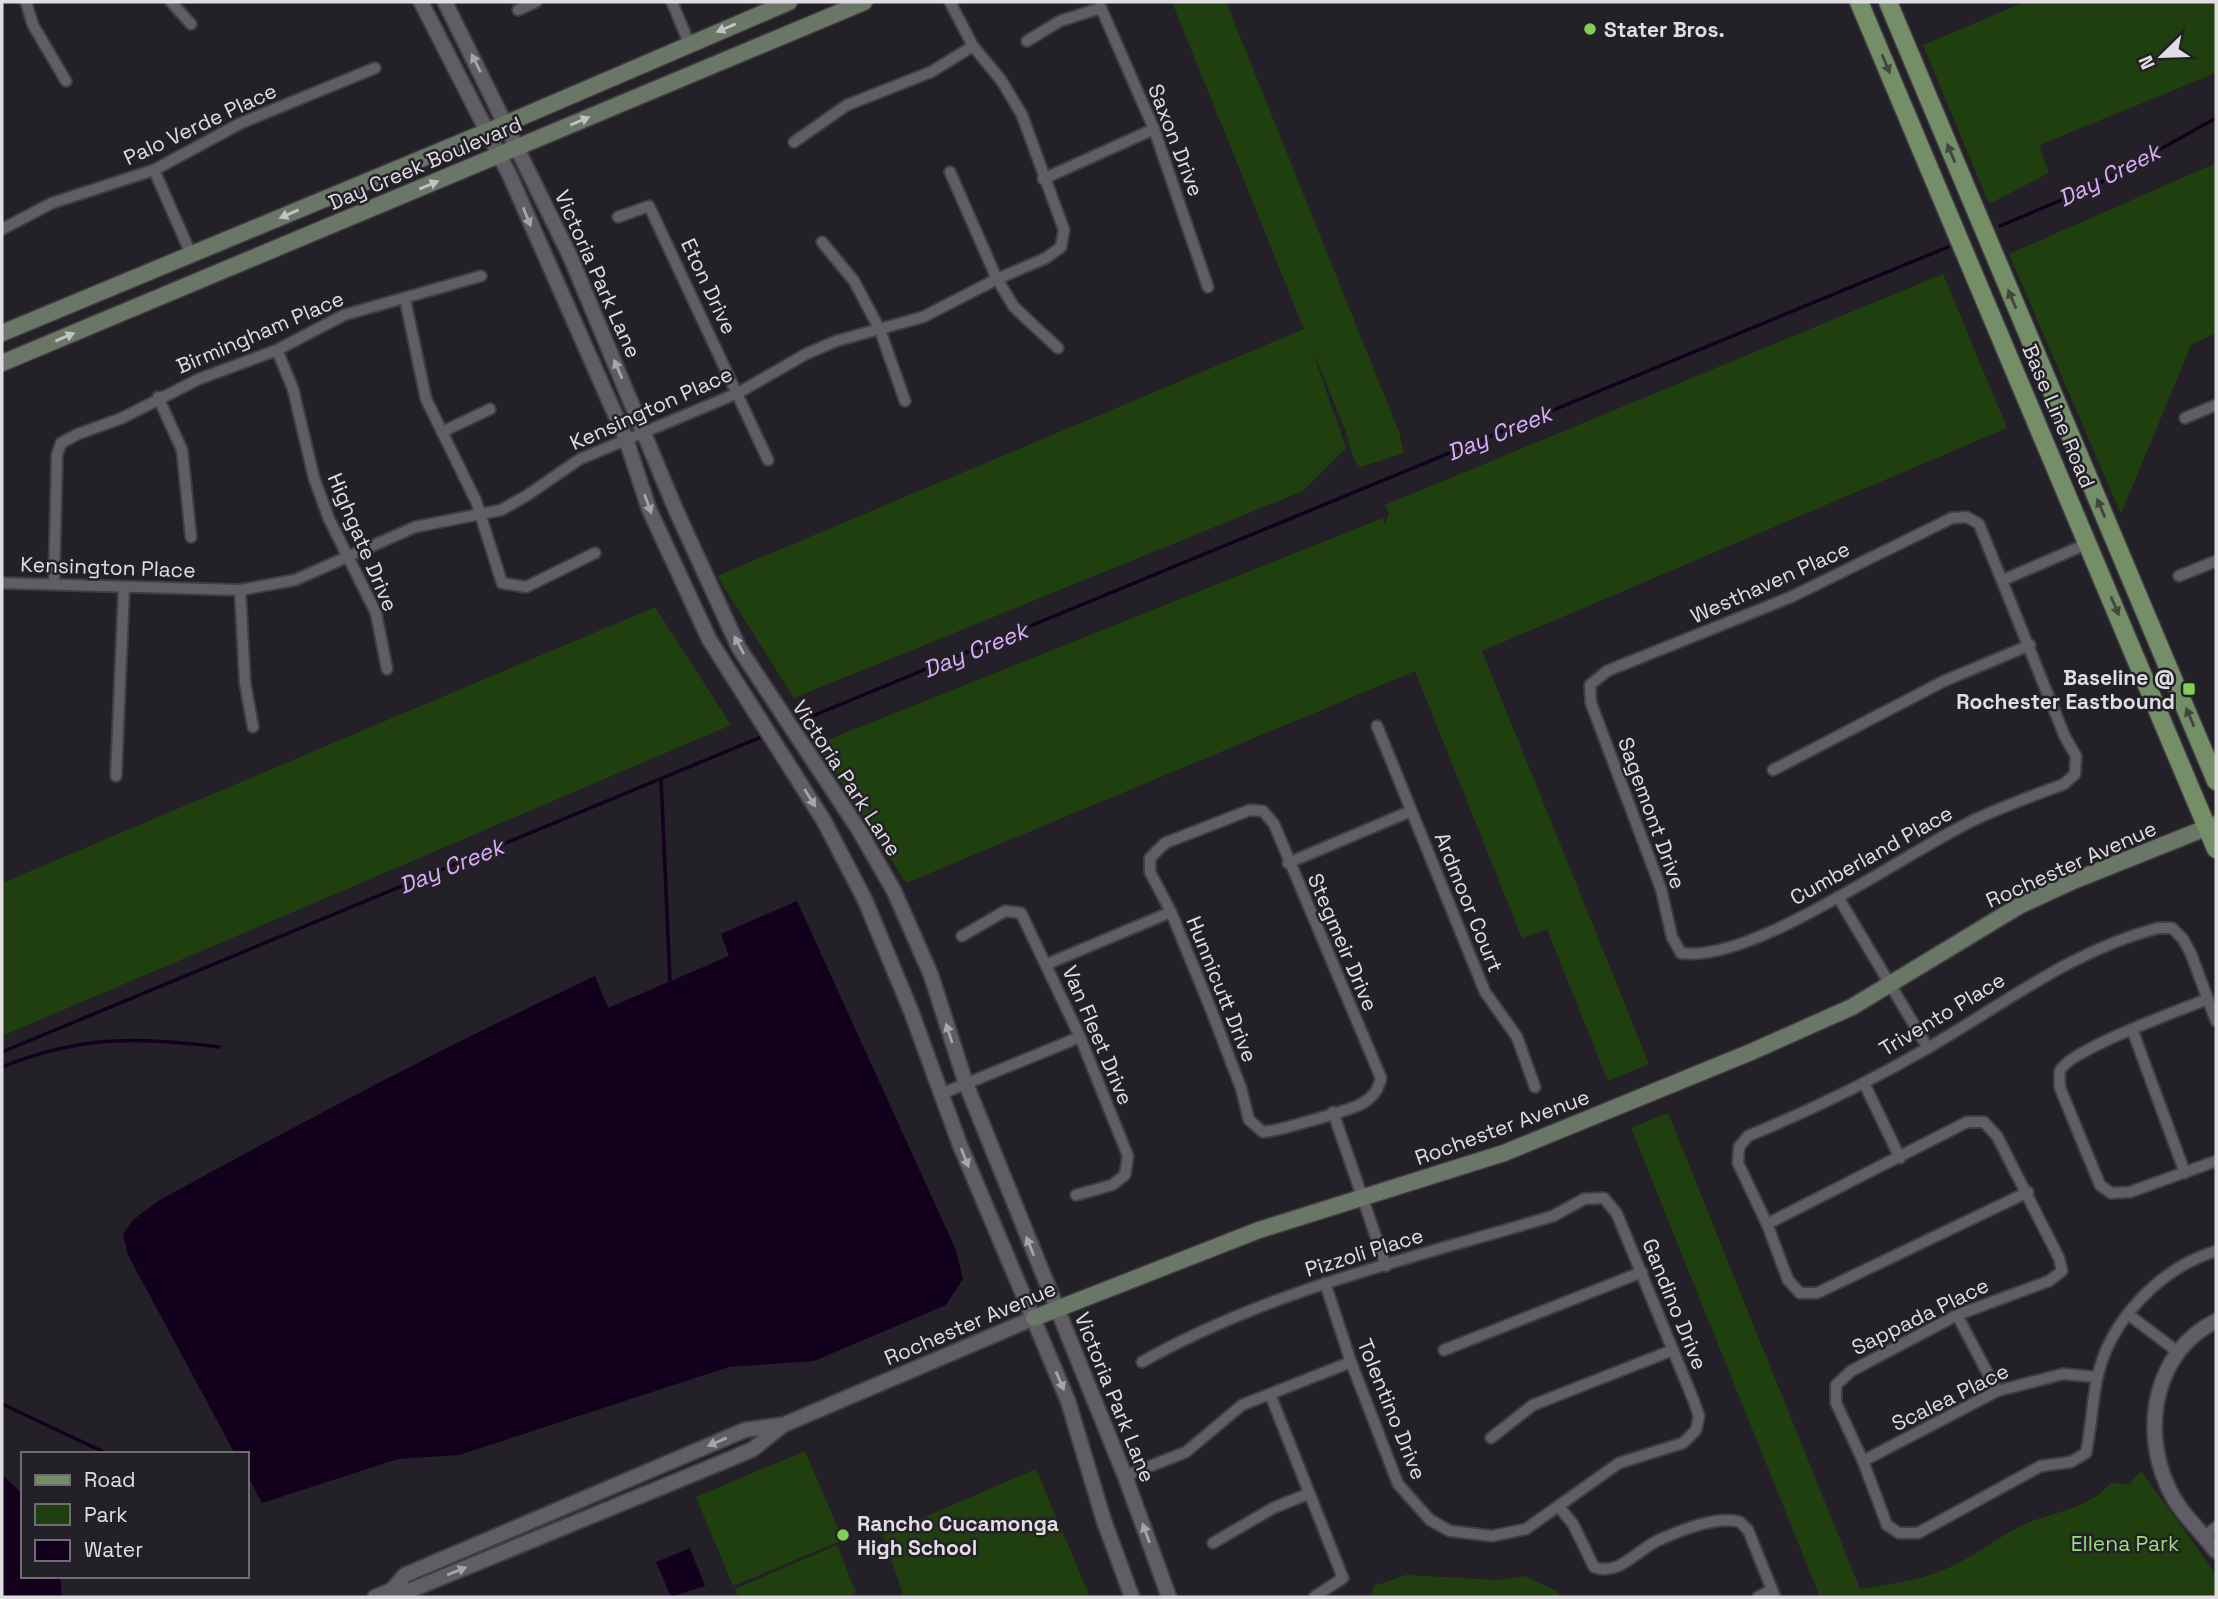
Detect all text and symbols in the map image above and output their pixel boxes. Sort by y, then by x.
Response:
place label: Stater Bros. [1604,16,1725,43]
marker: Stater Bros. [1582,21,1598,37]
north arrow [2127,21,2197,91]
one-way arrow [716,22,736,34]
text: N [2133,52,2161,73]
one-way arrow [470,53,481,73]
one-way arrow [1881,54,1892,75]
street label: Palo Verde Place [119,77,281,171]
street label: Saxon Drive [1142,80,1210,200]
street label: Day Creek Boulevard [324,110,526,216]
one-way arrow [569,115,590,126]
water label: Day Creek [2053,135,2168,214]
one-way arrow [1946,143,1957,164]
one-way arrow [419,179,440,190]
street label: Victoria Park Lane [549,186,647,362]
one-way arrow [522,207,533,228]
one-way arrow [278,208,299,219]
street label: Eton Drive [675,234,743,338]
street label: Birmingham Place [172,285,348,379]
one-way arrow [2007,288,2018,309]
one-way arrow [54,331,75,342]
street label: Base Line Road [2017,340,2101,492]
one-way arrow [612,359,624,379]
street label: Kensington Place [565,360,737,456]
water label: Day Creek [1442,397,1558,468]
street label: Highgate Drive [322,469,404,615]
one-way arrow [642,493,653,514]
one-way arrow [2095,498,2106,519]
street label: Westhaven Place [1686,535,1854,629]
street label: Kensington Place [20,550,196,584]
one-way arrow [2110,596,2121,617]
water label: Day Creek [918,614,1034,685]
one-way arrow [733,635,744,655]
place label: Baseline @ Rochester Eastbound [1956,664,2175,715]
marker: Baseline @ Rochester Eastbound [2181,681,2197,697]
street label: Victoria Park Lane [786,695,908,861]
one-way arrow [2184,707,2195,728]
street label: Sagemont Drive [1612,733,1692,893]
one-way arrow [803,788,816,808]
street label: Cumberland Place [1785,799,1957,911]
street label: Rochester Avenue [1982,814,2160,914]
street label: Ardmoor Court [1429,828,1509,976]
water label: Day Creek [394,830,510,901]
street label: Stegmeir Drive [1302,869,1384,1015]
street label: Hunnicutt Drive [1180,912,1264,1066]
street label: Van Fleet Drive [1056,961,1140,1109]
street label: Trivento Place [1874,966,2010,1062]
one-way arrow [944,1022,954,1043]
street label: Rochester Avenue [1411,1083,1593,1171]
one-way arrow [960,1147,971,1168]
street label: Pizzoli Place [1302,1221,1426,1283]
street label: Gandino Drive [1636,1234,1714,1374]
one-way arrow [1025,1235,1036,1256]
street label: Sappada Place [1847,1271,1993,1361]
street label: Rochester Avenue [880,1275,1060,1371]
street label: Victoria Park Lane [1069,1308,1161,1486]
street label: Tolentino Drive [1351,1335,1433,1483]
street label: Scalea Place [1887,1357,2013,1437]
one-way arrow [1054,1371,1066,1391]
one-way arrow [706,1436,727,1447]
legend [21,1452,248,1578]
text: Road [84,1466,136,1493]
text: Park [84,1501,128,1528]
place label: Rancho Cucamonga High School [857,1510,1059,1561]
one-way arrow [1140,1523,1151,1544]
marker: Rancho Cucamonga High School [835,1527,851,1543]
park label: Ellena Park [2071,1530,2179,1557]
text: Water [84,1536,143,1563]
one-way arrow [446,1566,467,1577]

